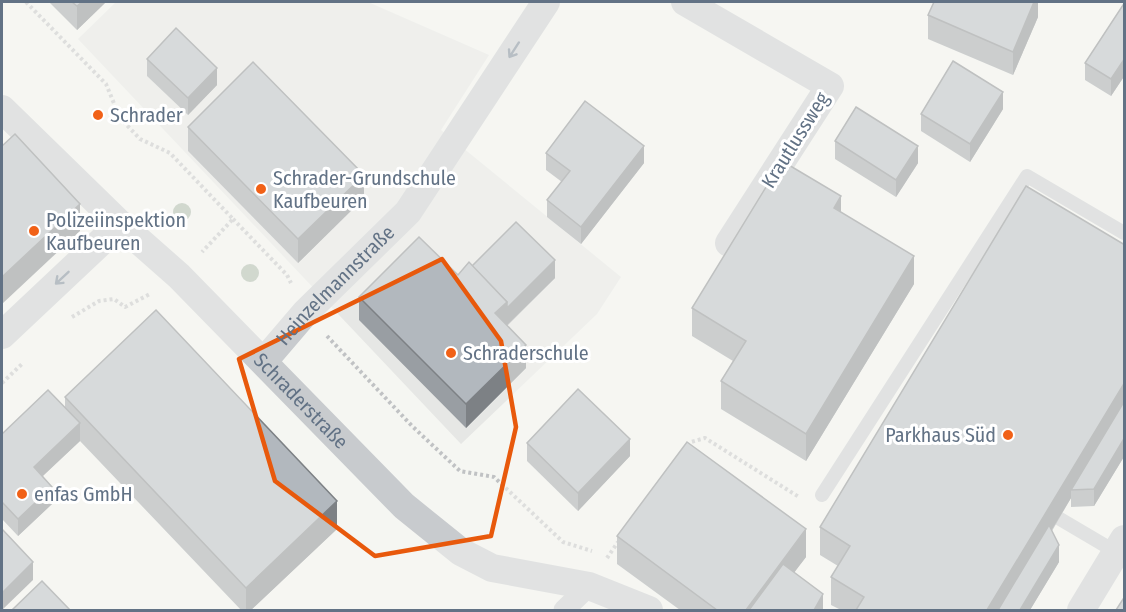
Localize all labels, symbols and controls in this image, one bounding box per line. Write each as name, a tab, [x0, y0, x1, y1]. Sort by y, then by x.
one-way arrow	[508, 42, 520, 58]
street label: Krautlussweg	[756, 87, 834, 192]
place label: Schrader	[110, 103, 183, 127]
marker: Schrader	[91, 108, 105, 122]
place label: Schrader-Grundschule Kaufbeuren	[273, 166, 456, 213]
marker: Schrader-Grundschule Kaufbeuren	[254, 182, 268, 196]
place label: Polizeiinspektion Kaufbeuren	[46, 208, 186, 255]
street label: Heinzelmannstraße	[271, 220, 399, 350]
marker: Polizeiinspektion Kaufbeuren	[27, 224, 41, 238]
one-way arrow	[55, 271, 70, 285]
place label: Schraderschule	[463, 341, 589, 365]
marker: Schraderschule	[444, 346, 458, 360]
street label: Schraderstraße	[249, 348, 353, 454]
place label: Parkhaus Süd	[885, 423, 996, 447]
marker: Parkhaus Süd	[1001, 428, 1015, 442]
place label: enfas GmbH	[34, 482, 133, 506]
marker: enfas GmbH	[15, 487, 29, 501]

